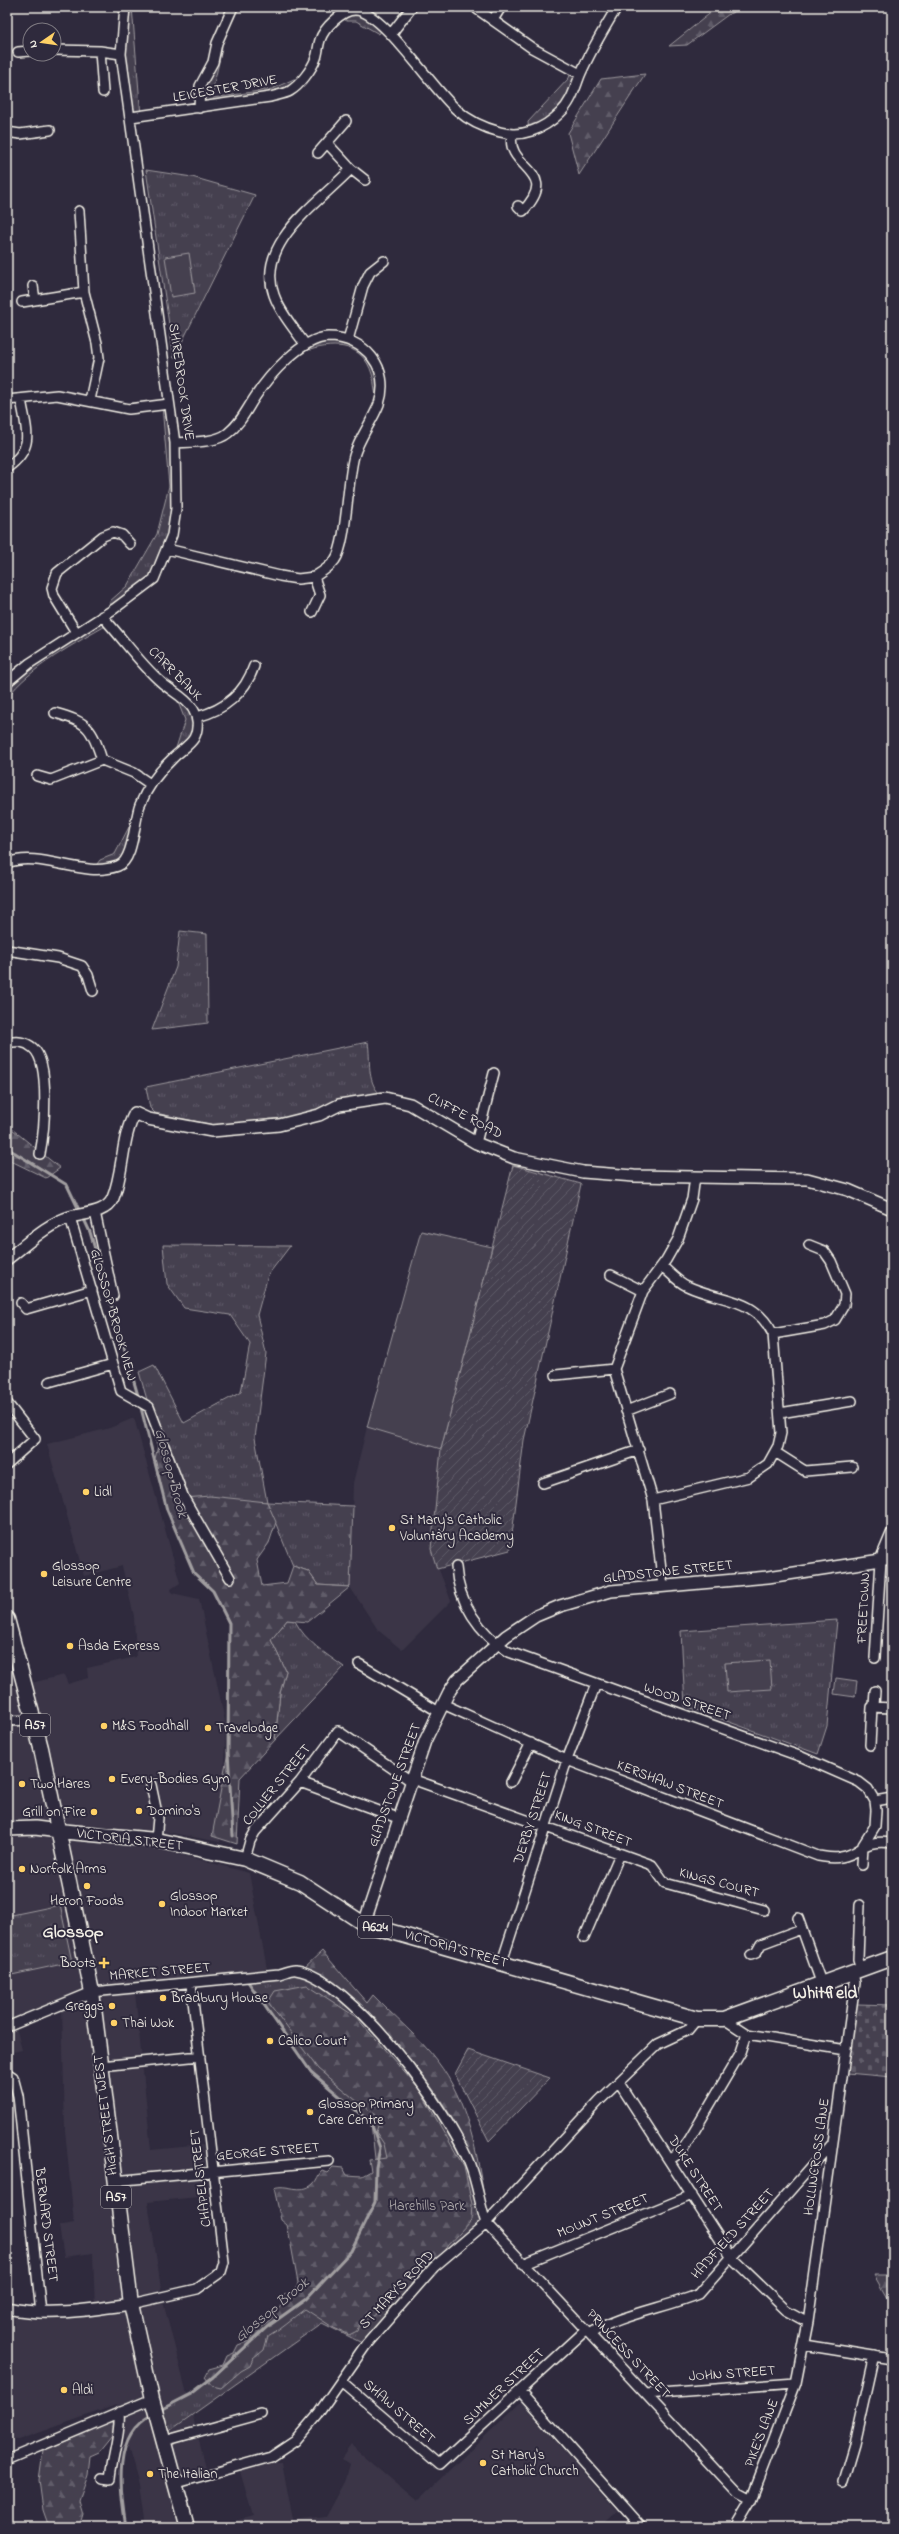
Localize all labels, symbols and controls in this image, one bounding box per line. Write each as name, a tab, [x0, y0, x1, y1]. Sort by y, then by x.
north arrow	[22, 22, 62, 62]
text: N	[25, 39, 42, 49]
street label: LEICESTER DRIVE	[171, 70, 279, 108]
street label: SHIREBROOK DRIVE	[162, 322, 200, 442]
street label: CARR BANK	[143, 642, 207, 706]
street label: CLIFFE ROAD	[424, 1087, 506, 1145]
street label: GLOSSOP BROOK VIEW	[84, 1247, 142, 1384]
water label: Glossop Brook	[149, 1426, 194, 1521]
place label: Lidl	[94, 1482, 112, 1503]
marker: Lidl	[81, 1487, 91, 1497]
place label: St Mary's Catholic Voluntary Academy	[399, 1510, 514, 1548]
marker: St Mary's Catholic Voluntary Academy	[387, 1523, 397, 1533]
street label: GLADSTONE STREET	[602, 1555, 734, 1589]
place label: Glossop Leisure Centre	[52, 1556, 132, 1593]
marker: Glossop Leisure Centre	[39, 1569, 49, 1579]
street label: FREETOWN	[852, 1572, 876, 1645]
place label: Asda Express	[78, 1636, 160, 1657]
marker: Asda Express	[65, 1641, 75, 1651]
street label: WOOD STREET	[641, 1677, 733, 1727]
road number: A57	[20, 1714, 50, 1736]
place label: M&S Foodhall	[112, 1716, 189, 1737]
place label: Travelodge	[216, 1718, 279, 1740]
street label: GLADSTONE STREET	[363, 1720, 427, 1850]
marker: M&S Foodhall	[99, 1721, 109, 1731]
marker: Travelodge	[203, 1723, 213, 1733]
street label: COLLIER STREET	[238, 1740, 316, 1830]
street label: KERSHAW STREET	[614, 1755, 726, 1815]
place label: Every-Bodies Gym	[120, 1769, 230, 1791]
street label: DERBY STREET	[508, 1769, 558, 1868]
place label: Two Hares	[30, 1774, 90, 1795]
marker: Every-Bodies Gym	[107, 1774, 117, 1784]
marker: Two Hares	[17, 1779, 27, 1789]
place label: Domino's	[146, 1801, 201, 1822]
place label: Grill on Fire	[22, 1802, 87, 1823]
street label: KING STREET	[551, 1805, 635, 1853]
marker: Domino's	[134, 1806, 144, 1816]
marker: Grill on Fire	[89, 1807, 99, 1817]
street label: VICTORIA STREET	[75, 1823, 184, 1857]
place label: Norfolk Arms	[30, 1859, 107, 1880]
street label: KINGS COURT	[677, 1862, 761, 1904]
marker: Norfolk Arms	[17, 1864, 27, 1874]
marker: Heron Foods	[82, 1881, 92, 1891]
place label: Glossop Indoor Market	[170, 1886, 248, 1923]
place label: Heron Foods	[50, 1891, 124, 1912]
marker: Glossop Indoor Market	[157, 1899, 167, 1909]
road number: A624	[358, 1916, 392, 1938]
district label: Glossop	[42, 1920, 104, 1946]
street label: VICTORIA STREET	[401, 1924, 510, 1974]
place label: Boots	[59, 1953, 96, 1974]
street label: MARKET STREET	[109, 1957, 211, 1987]
marker: Boots	[99, 1958, 109, 1968]
district label: Whitfield	[793, 1981, 858, 2007]
place label: Bradbury House	[170, 1988, 269, 2010]
marker: Bradbury House	[158, 1993, 168, 2003]
place label: Greggs	[65, 1996, 104, 2018]
marker: Greggs	[107, 2001, 117, 2011]
place label: Thai Wok	[122, 2013, 175, 2034]
marker: Thai Wok	[109, 2018, 119, 2028]
place label: Calico Court	[278, 2031, 347, 2052]
marker: Calico Court	[265, 2036, 275, 2046]
street label: HIGH STREET WEST	[88, 2053, 124, 2177]
place label: Glossop Primary Care Centre	[318, 2094, 414, 2131]
street label: HOLLINCROSS LANE	[798, 2097, 836, 2217]
marker: Glossop Primary Care Centre	[305, 2107, 315, 2117]
street label: CHAPEL STREET	[185, 2128, 217, 2228]
street label: DUKE STREET	[662, 2131, 728, 2216]
street label: GEORGE STREET	[215, 2137, 321, 2167]
street label: BERNARD STREET	[28, 2166, 63, 2283]
street label: HADFIELD STREET	[686, 2184, 780, 2284]
road number: A57	[101, 2186, 131, 2208]
street label: MOUNT STREET	[554, 2188, 652, 2244]
park label: Harehills Park	[389, 2196, 466, 2217]
street label: ST MARY'S ROAD	[355, 2246, 439, 2334]
water label: Glossop Brook	[230, 2271, 315, 2348]
street label: PRINCESS STREET	[581, 2305, 675, 2403]
street label: SUMNER STREET	[458, 2343, 550, 2431]
street label: JOHN STREET	[688, 2360, 776, 2388]
street label: SHAW STREET	[358, 2375, 440, 2449]
place label: Aldi	[72, 2380, 93, 2401]
marker: Aldi	[59, 2385, 69, 2395]
street label: PIKE'S LANE	[739, 2396, 785, 2470]
place label: St Mary's Catholic Church	[491, 2445, 579, 2482]
marker: St Mary's Catholic Church	[478, 2458, 488, 2468]
place label: The Italian	[158, 2464, 217, 2485]
marker: The Italian	[145, 2469, 155, 2479]

